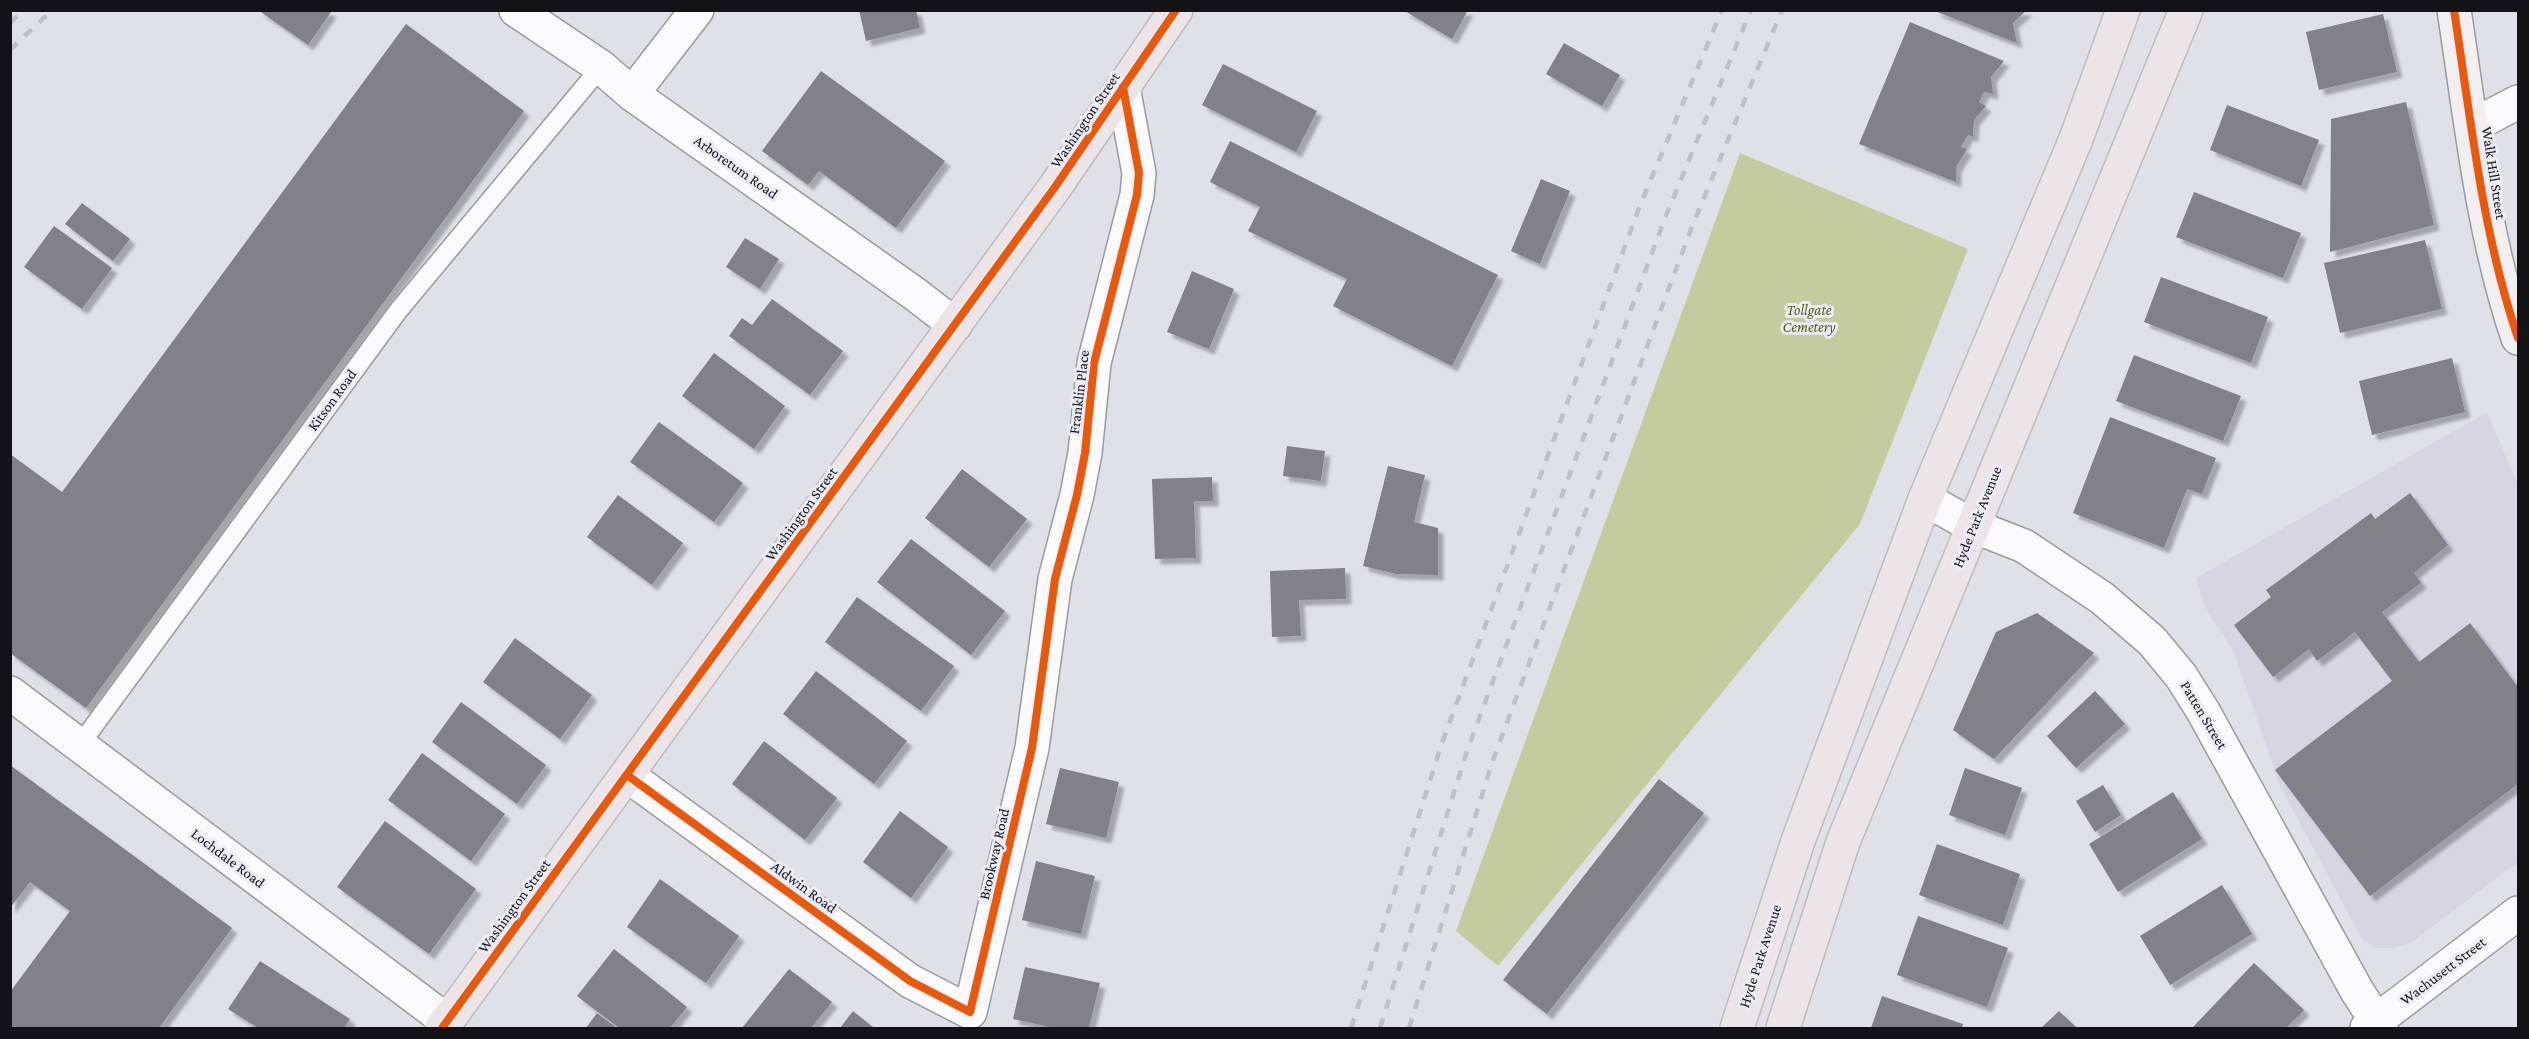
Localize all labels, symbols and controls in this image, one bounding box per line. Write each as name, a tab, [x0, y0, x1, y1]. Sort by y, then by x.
street label: Washington Street	[1047, 68, 1124, 171]
street label: Walk Hill Street	[2479, 126, 2509, 221]
street label: Arboretum Road	[691, 132, 781, 202]
park label: Tollgate Cemetery	[1782, 302, 1836, 336]
street label: Franklin Place	[1066, 349, 1092, 435]
street label: Kitson Road	[304, 366, 360, 434]
street label: Washington Street	[762, 463, 842, 564]
street label: Hyde Park Avenue	[1949, 464, 2006, 570]
street label: Patten Street	[2177, 678, 2231, 753]
street label: Brookway Road	[976, 807, 1013, 901]
street label: Lochdale Road	[188, 825, 268, 891]
street label: Washington Street	[475, 855, 555, 956]
street label: Aldwin Road	[768, 858, 840, 916]
street label: Hyde Park Avenue	[1736, 902, 1785, 1010]
street label: Wachusett Street	[2397, 933, 2490, 1008]

